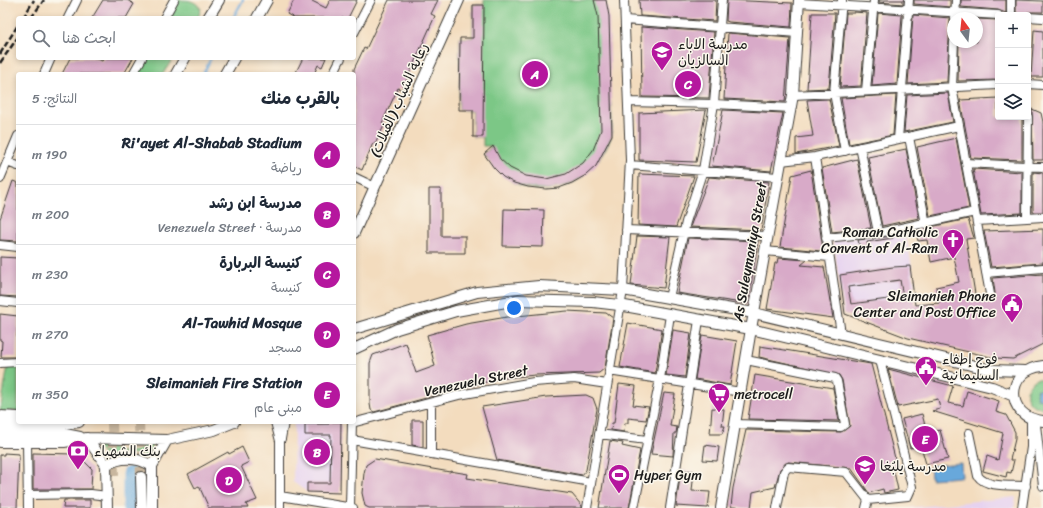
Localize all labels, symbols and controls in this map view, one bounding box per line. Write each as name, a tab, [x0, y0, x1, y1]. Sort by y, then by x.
north arrow	[947, 12, 983, 48]
map controls	[995, 12, 1031, 120]
button: +	[995, 12, 1031, 48]
search box	[16, 16, 356, 60]
text: ابحث هنا	[62, 25, 116, 51]
icon: search	[30, 27, 52, 49]
place label: مدرسة الاباء السالزيان	[678, 32, 748, 73]
street label: رعاية الشباب (الفيلات)	[363, 39, 435, 161]
school or university icon: مدرسة الاباء السالزيان	[649, 39, 675, 72]
button: −	[995, 48, 1031, 84]
pin: A	[522, 59, 548, 89]
pin: C	[675, 69, 701, 99]
text: بالقرب منك	[261, 83, 340, 113]
button: layers	[995, 84, 1031, 120]
text: النتائج: 5	[32, 87, 77, 110]
text: Ri'ayet Al-Shabab Stadium	[122, 130, 302, 156]
text: 190 m	[32, 143, 67, 166]
text: A	[323, 143, 331, 166]
text: رياضة	[271, 156, 302, 179]
street label: As Suleymaniya Street	[725, 179, 775, 325]
text: مدرسة ابن رشد	[209, 190, 302, 216]
text: 200 m	[32, 203, 69, 226]
text: B	[323, 203, 331, 226]
text: مدرسة · Venezuela Street	[158, 216, 302, 239]
place label: Roman Catholic Convent of Al-Ram	[821, 220, 938, 261]
church icon: Roman Catholic Convent of Al-Ram	[940, 227, 966, 260]
text: كنيسة البربارة	[219, 250, 302, 276]
text: 230 m	[32, 263, 68, 286]
text: C	[323, 263, 331, 286]
text: كنيسة	[271, 276, 302, 299]
place label: Sleimanieh Phone Center and Post Office	[854, 284, 996, 325]
public building icon: Sleimanieh Phone Center and Post Office	[999, 291, 1025, 324]
your location	[504, 298, 524, 318]
text: Al-Tawhid Mosque	[183, 310, 302, 336]
text: 270 m	[32, 323, 69, 346]
text: D	[323, 323, 331, 346]
text: مسجد	[269, 336, 302, 359]
place label: فوج إطفاء السليمانية	[942, 347, 999, 388]
public building icon: فوج إطفاء السليمانية	[913, 354, 939, 387]
street label: Venezuela Street	[422, 358, 531, 404]
text: Sleimanieh Fire Station	[146, 370, 302, 396]
supermarket icon: metrocell	[706, 381, 732, 414]
place label: metrocell	[734, 382, 794, 407]
text: 350 m	[32, 383, 69, 406]
text: E	[323, 383, 331, 406]
text: مبنى عام	[254, 396, 302, 419]
pin: E	[912, 424, 938, 454]
pin: B	[304, 437, 330, 467]
bank icon: بنك الشهباء	[65, 438, 91, 471]
place label: بنك الشهباء	[94, 439, 161, 464]
school or university icon: مدرسة يلبُغا	[852, 453, 878, 486]
place label: مدرسة يلبُغا	[880, 454, 947, 479]
sports icon: Hyper Gym	[606, 462, 632, 495]
place label: Hyper Gym	[634, 463, 702, 488]
pin: D	[216, 465, 242, 495]

